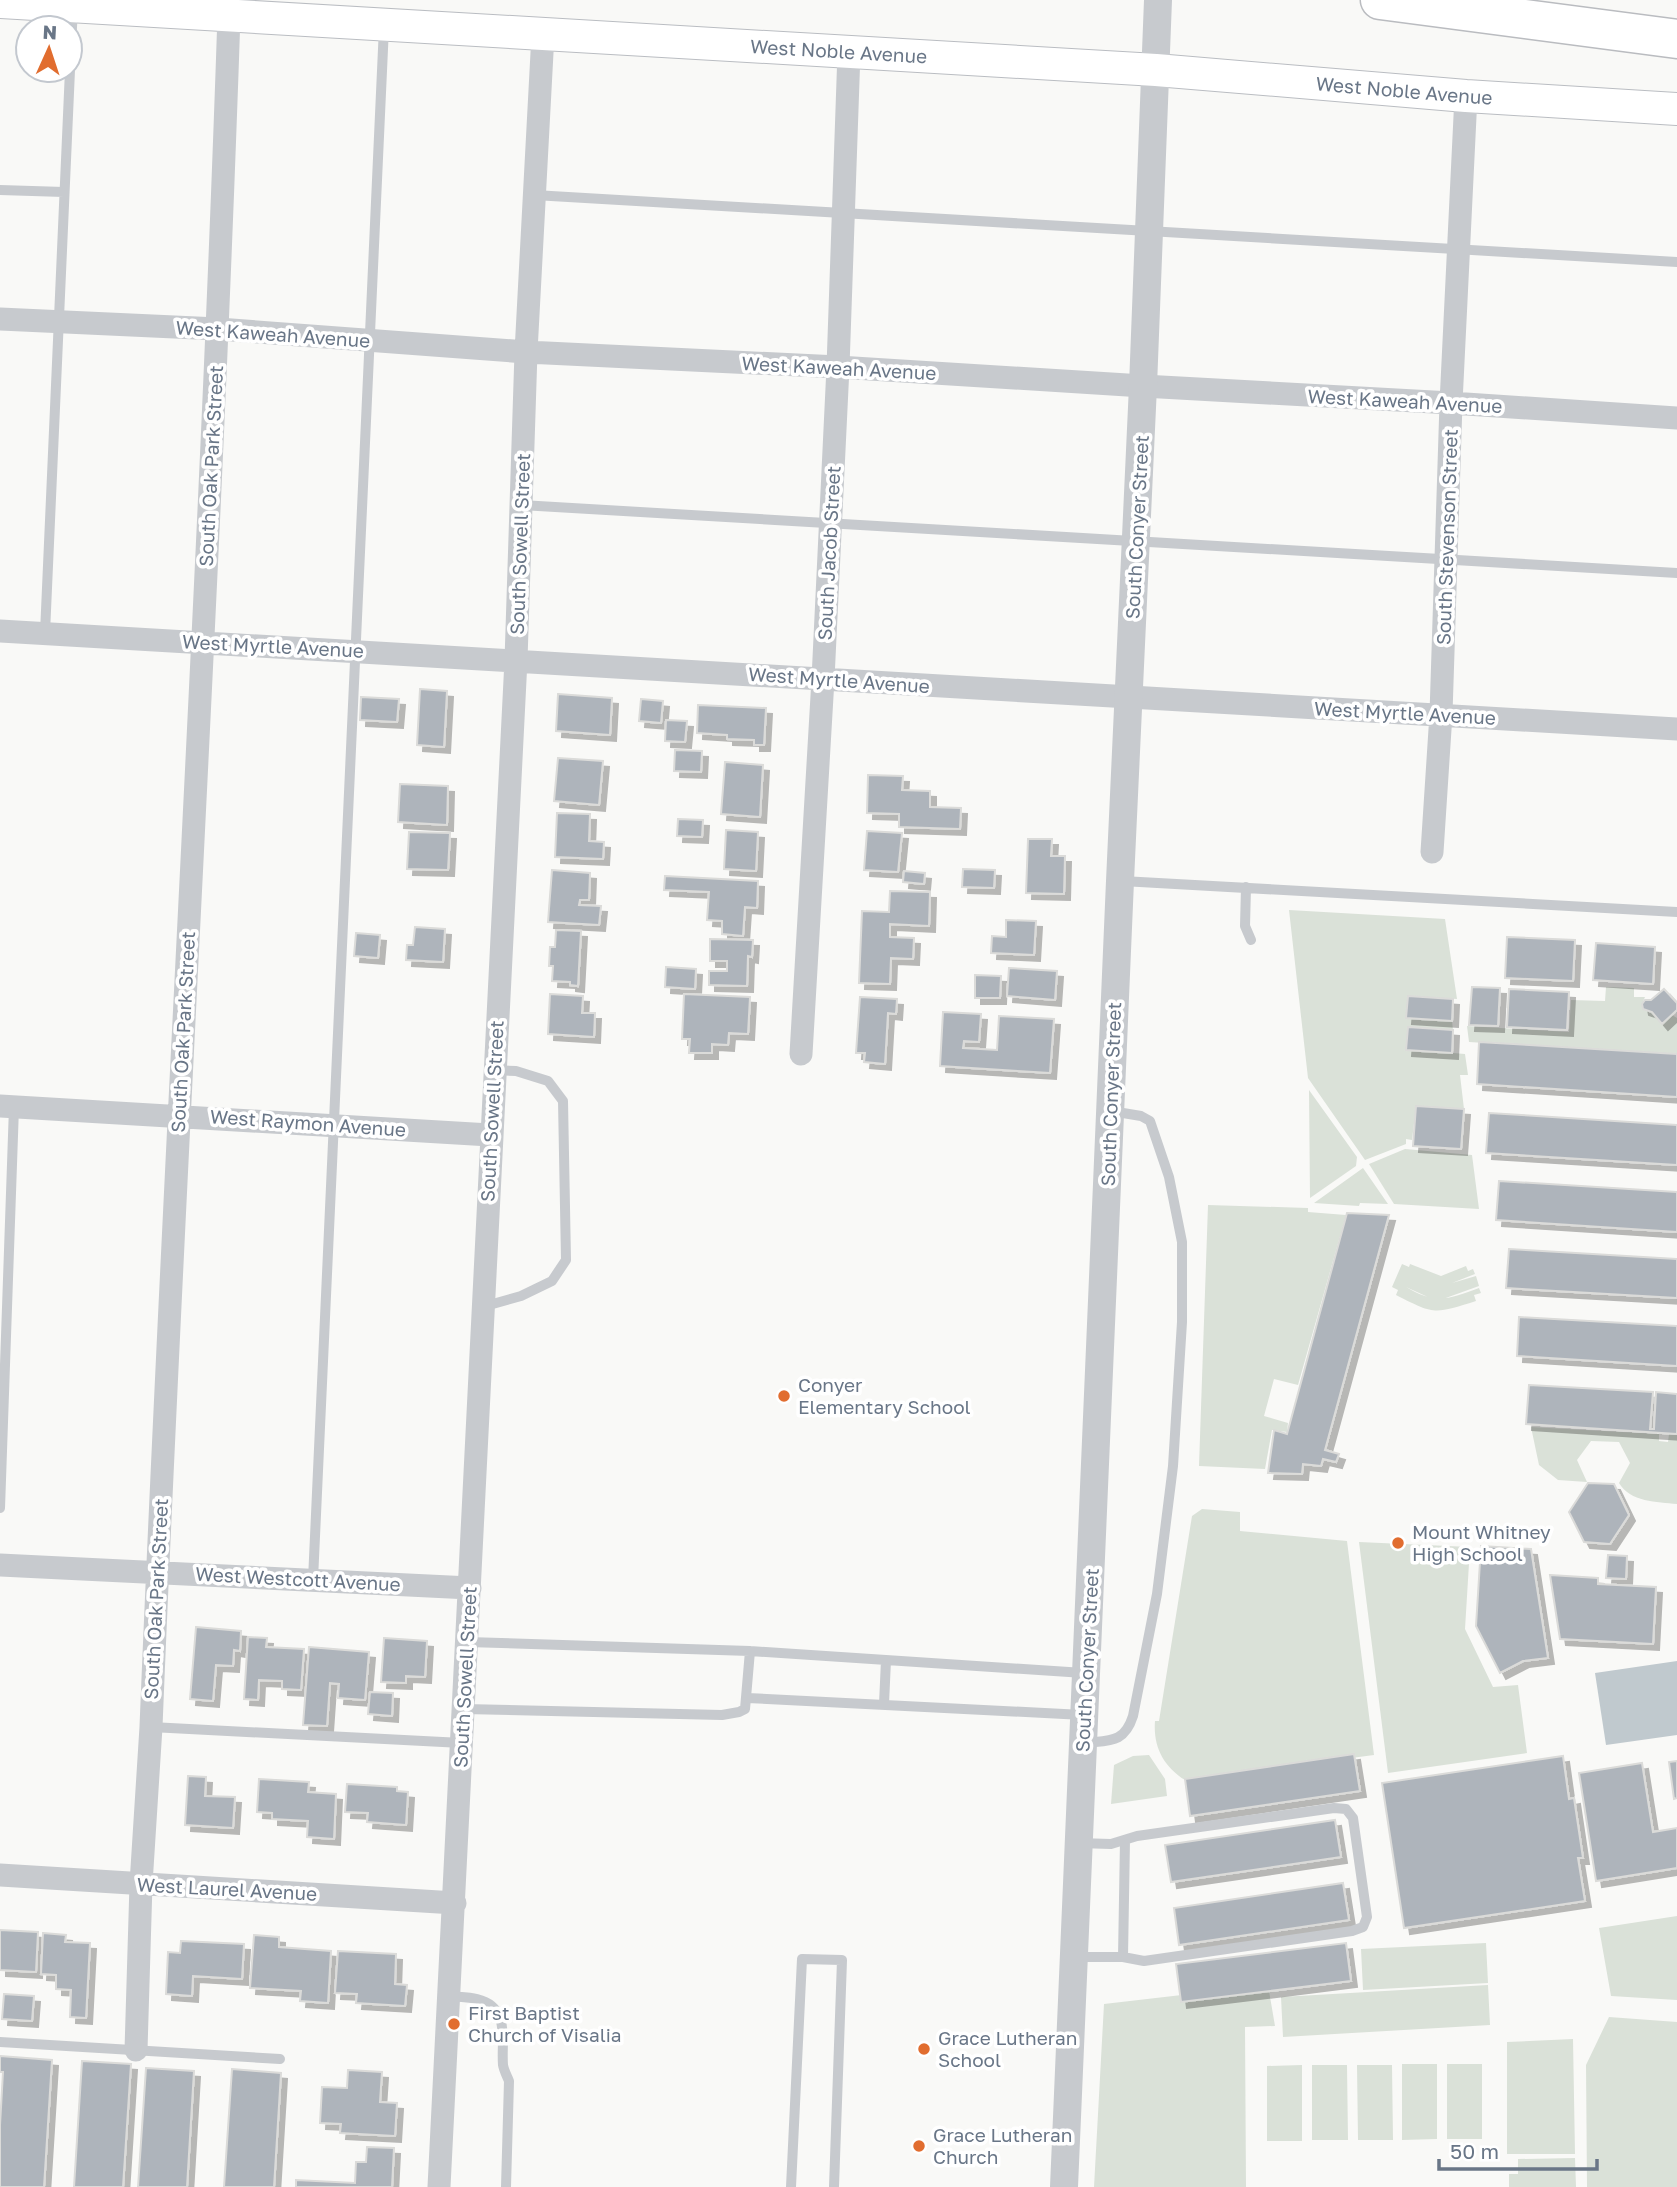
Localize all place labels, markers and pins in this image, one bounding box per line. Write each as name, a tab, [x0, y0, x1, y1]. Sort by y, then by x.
place label: Conyer Elementary School	[798, 1373, 971, 1418]
marker: Conyer Elementary School	[776, 1388, 792, 1404]
place label: Mount Whitney High School	[1412, 1520, 1551, 1565]
marker: Mount Whitney High School	[1390, 1535, 1406, 1551]
place label: First Baptist Church of Visalia	[468, 2001, 622, 2046]
marker: First Baptist Church of Visalia	[446, 2016, 462, 2032]
place label: Grace Lutheran School	[938, 2026, 1077, 2071]
marker: Grace Lutheran School	[916, 2041, 932, 2057]
place label: Grace Lutheran Church	[933, 2123, 1072, 2168]
marker: Grace Lutheran Church	[911, 2138, 927, 2154]

